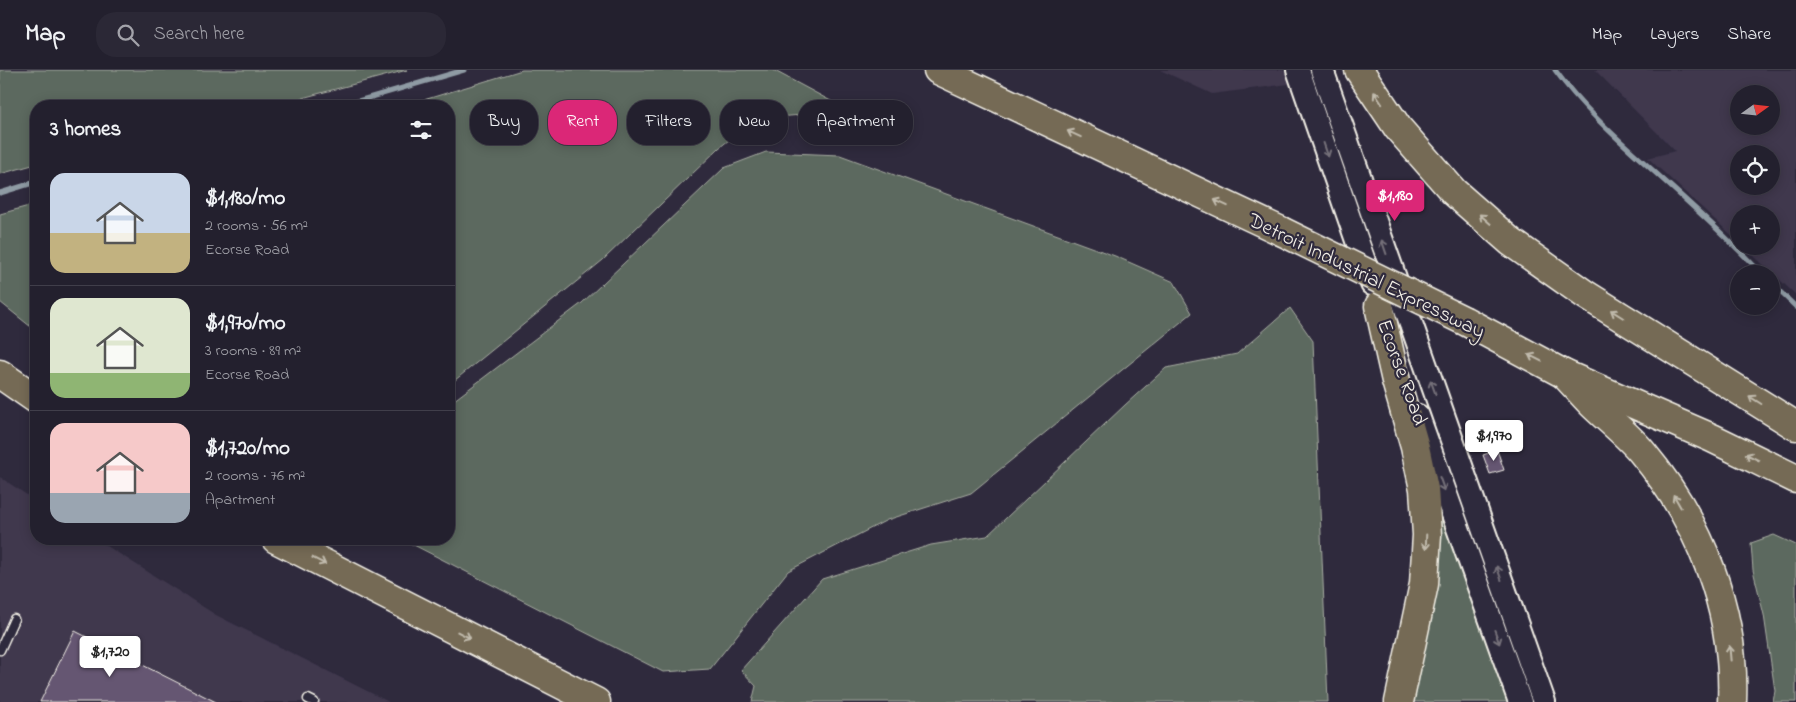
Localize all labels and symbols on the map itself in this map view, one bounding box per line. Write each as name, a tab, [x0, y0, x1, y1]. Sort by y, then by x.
north arrow	[1730, 85, 1780, 135]
one-way arrow	[1373, 92, 1383, 106]
one-way arrow	[1067, 128, 1082, 138]
one-way arrow	[1322, 141, 1331, 157]
pin: $1,180	[1354, 180, 1436, 222]
one-way arrow	[1214, 197, 1229, 207]
street label: Detroit Industrial Expressway	[1241, 206, 1490, 349]
one-way arrow	[1479, 214, 1492, 225]
one-way arrow	[1378, 239, 1388, 255]
one-way arrow	[1610, 309, 1624, 319]
street label: Ecorse Road	[1368, 316, 1434, 430]
one-way arrow	[1527, 353, 1542, 363]
one-way arrow	[1428, 380, 1437, 395]
one-way arrow	[1748, 395, 1762, 405]
pin: $1,970	[1453, 420, 1535, 462]
one-way arrow	[1745, 452, 1760, 462]
one-way arrow	[1438, 475, 1448, 491]
one-way arrow	[1672, 495, 1682, 509]
one-way arrow	[1421, 533, 1431, 549]
one-way arrow	[311, 557, 326, 566]
one-way arrow	[1494, 566, 1503, 582]
one-way arrow	[1493, 629, 1502, 644]
one-way arrow	[456, 630, 471, 640]
pin: $1,720	[69, 636, 151, 678]
one-way arrow	[1725, 646, 1734, 662]

